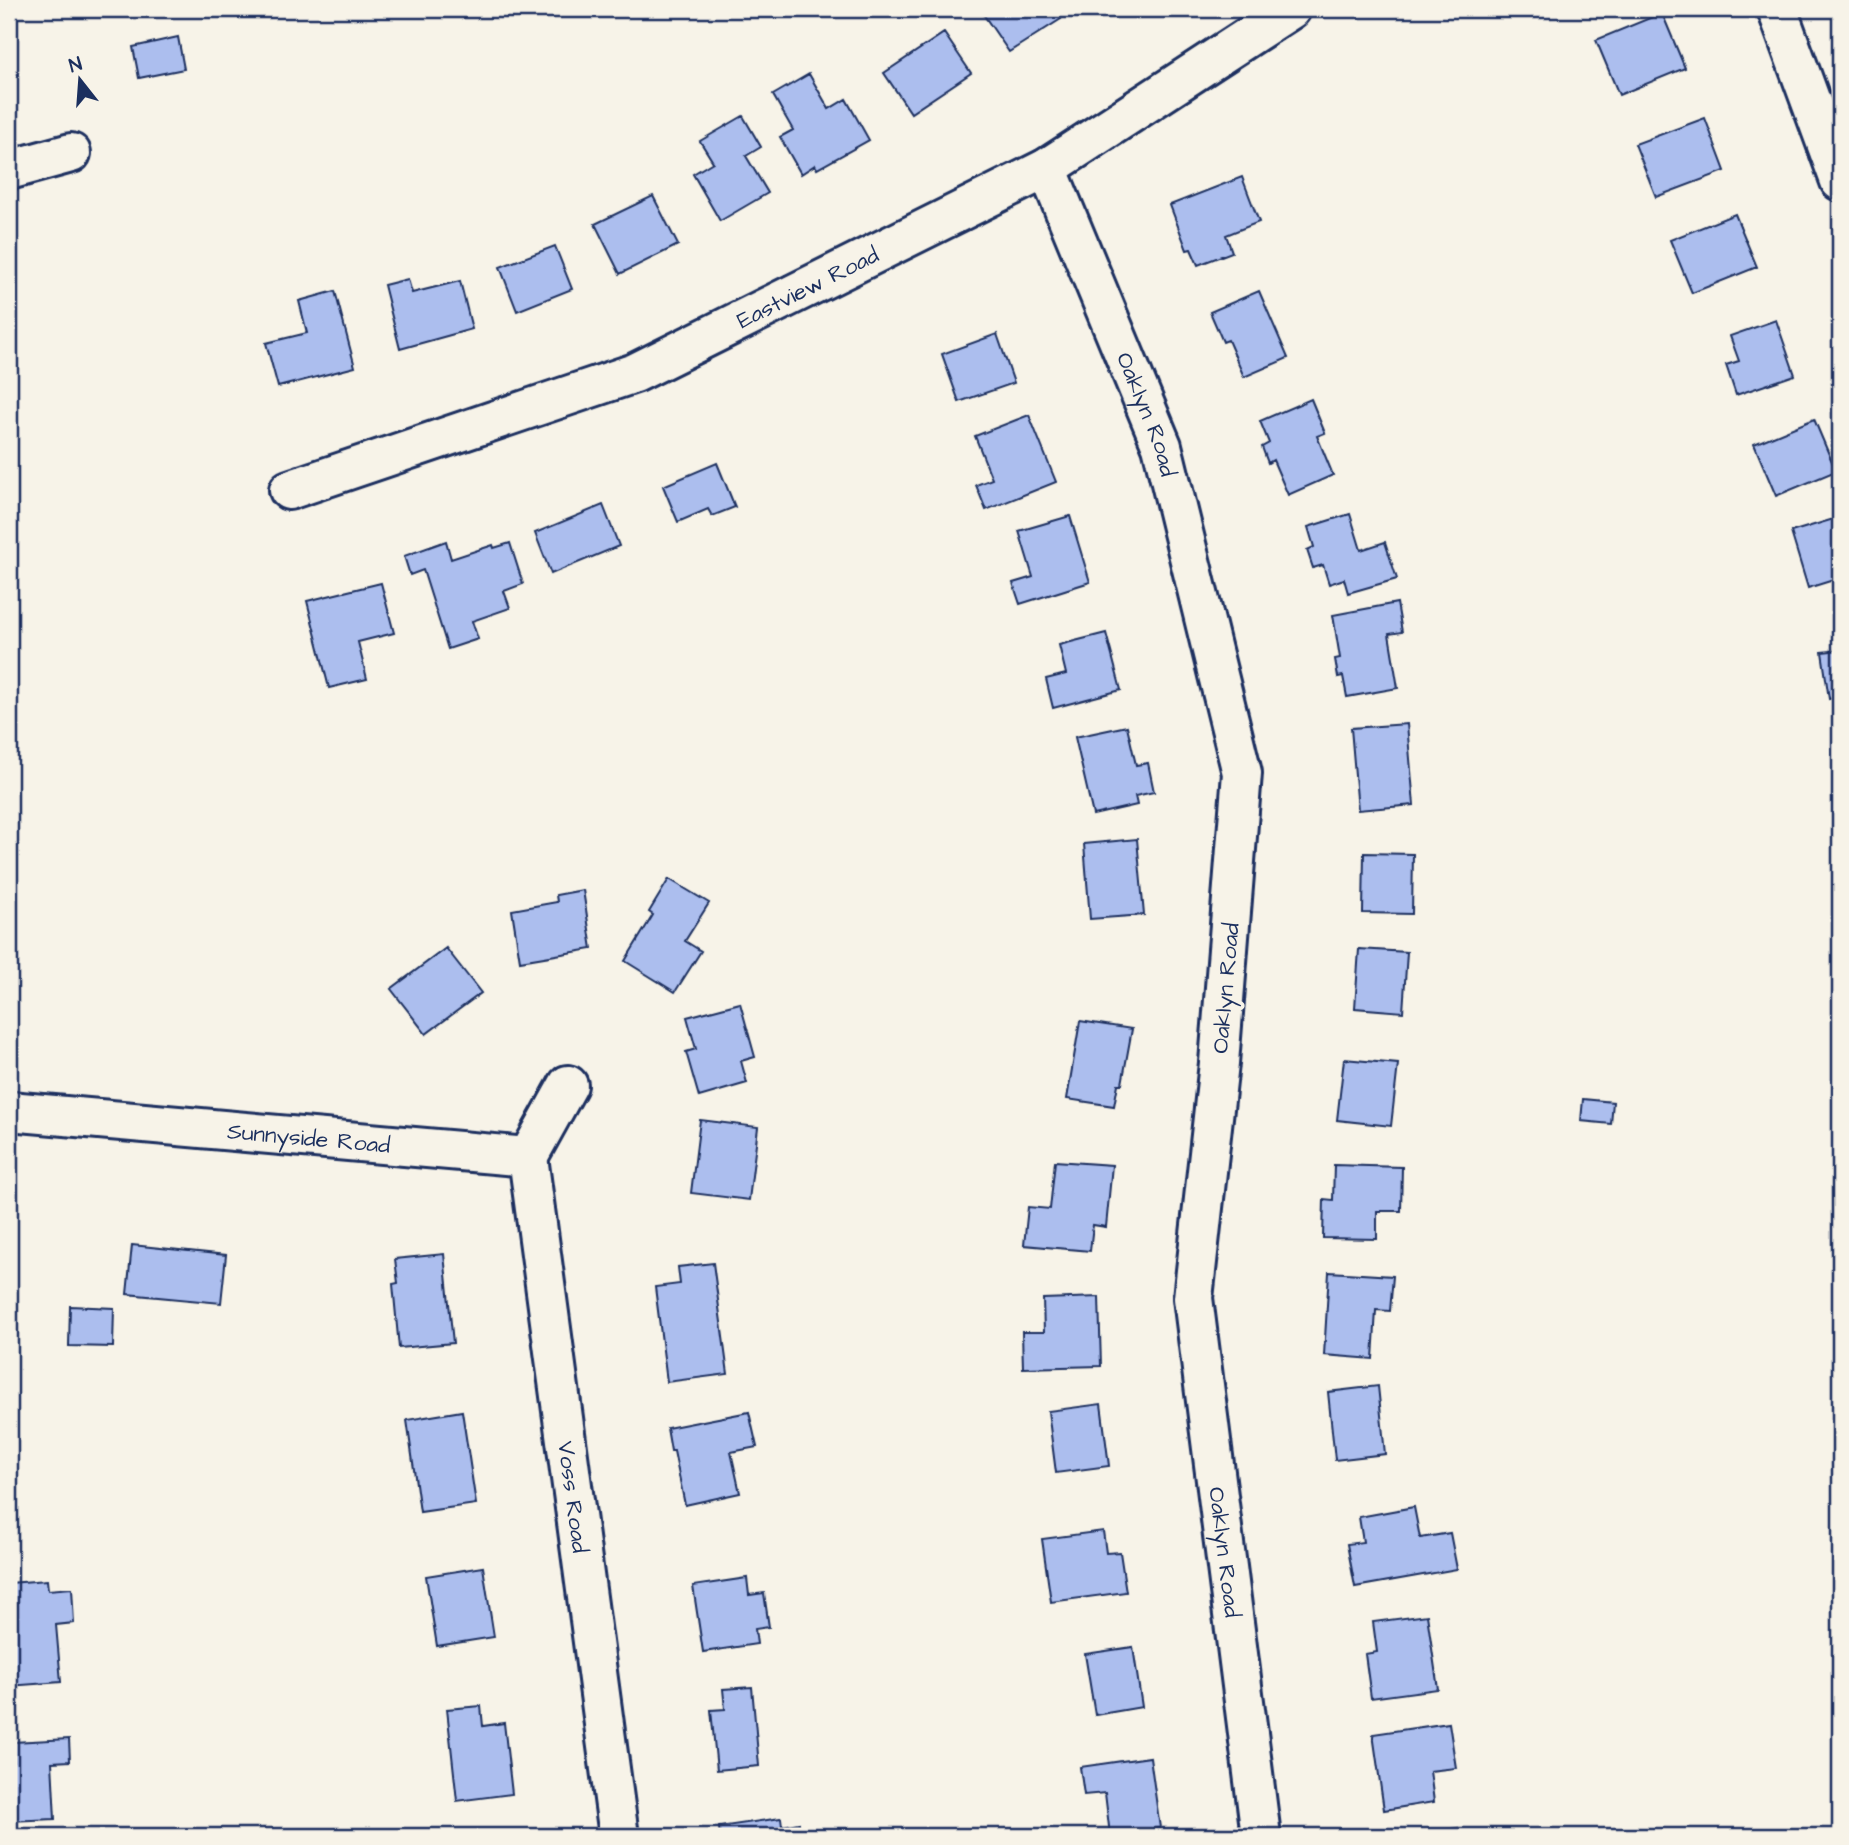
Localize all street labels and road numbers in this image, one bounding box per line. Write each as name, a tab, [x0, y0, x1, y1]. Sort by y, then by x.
street label: Eastview Road	[732, 239, 885, 337]
street label: Oaklyn Road	[1108, 348, 1184, 480]
street label: Oaklyn Road	[1204, 921, 1249, 1055]
street label: Sunnyside Road	[226, 1115, 392, 1162]
street label: Voss Road	[549, 1439, 596, 1555]
street label: Oaklyn Road	[1200, 1485, 1248, 1619]

